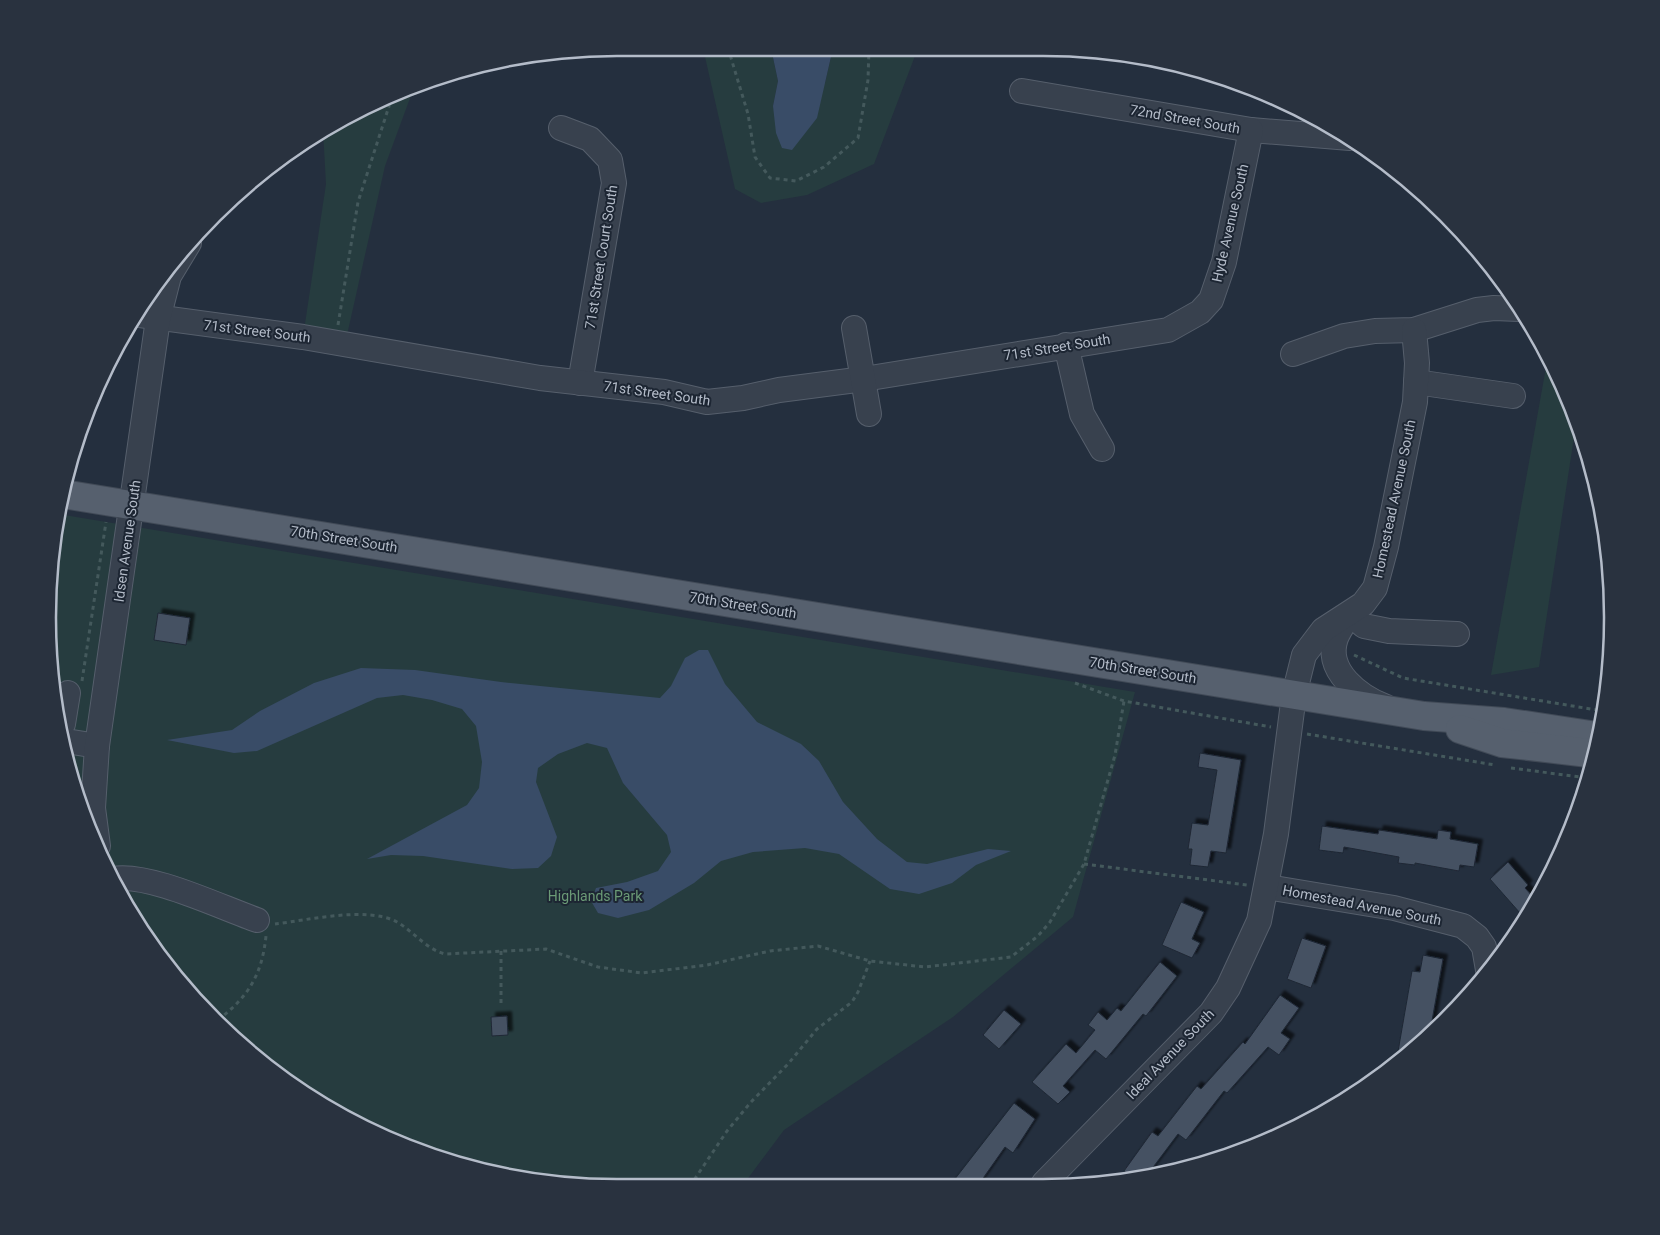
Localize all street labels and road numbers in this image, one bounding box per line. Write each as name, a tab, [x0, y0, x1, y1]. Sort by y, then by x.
street label: 72nd Street South	[1129, 101, 1241, 137]
street label: Hyde Avenue South	[1209, 162, 1251, 284]
street label: 71st Street Court South	[582, 184, 620, 330]
street label: 71st Street South	[203, 316, 311, 346]
street label: 71st Street South	[1003, 331, 1111, 363]
street label: 71st Street South	[603, 378, 711, 408]
street label: Homestead Avenue South	[1369, 418, 1419, 580]
street label: Idsen Avenue South	[111, 479, 143, 603]
street label: 70th Street South	[289, 523, 399, 555]
street label: 70th Street South	[688, 589, 798, 621]
street label: 70th Street South	[1088, 654, 1198, 686]
street label: Homestead Avenue South	[1281, 882, 1443, 928]
street label: Ideal Avenue South	[1123, 1006, 1217, 1102]

